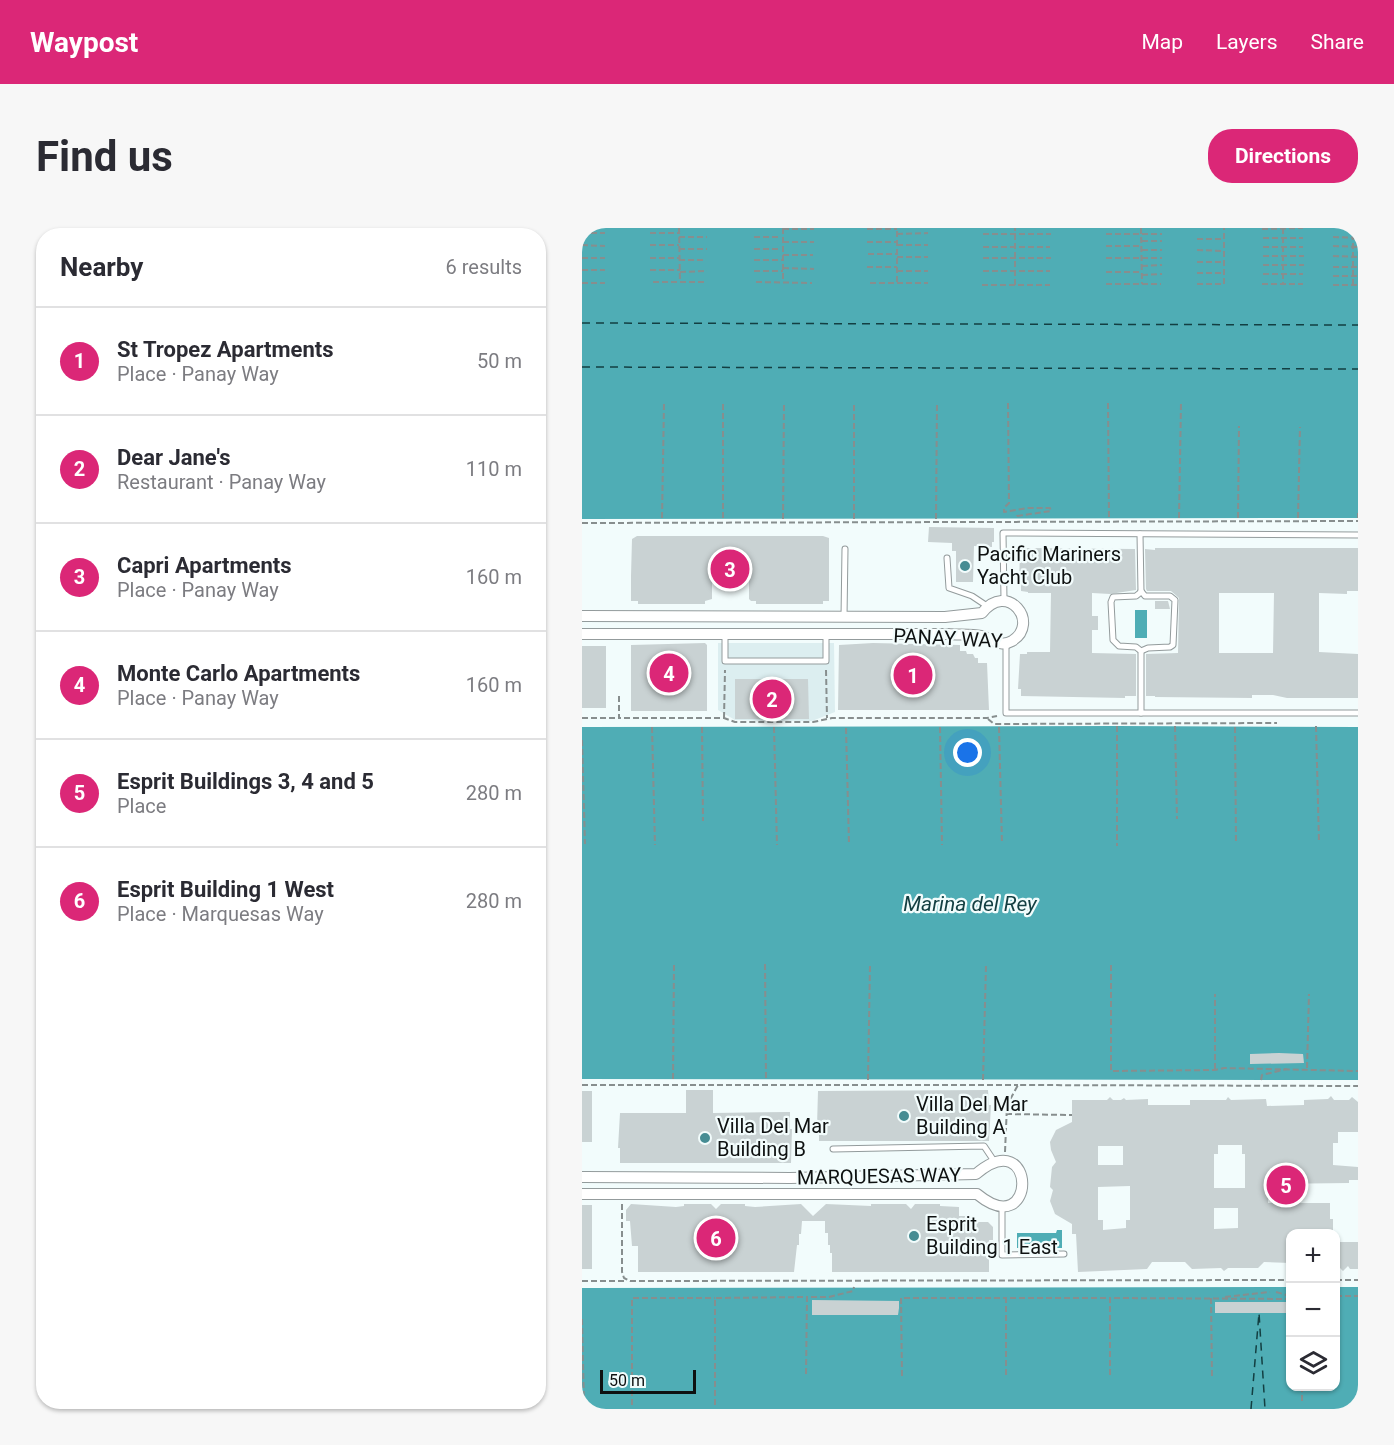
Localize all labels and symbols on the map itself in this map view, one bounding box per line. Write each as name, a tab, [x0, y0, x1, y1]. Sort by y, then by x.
place label: Pacific Mariners Yacht Club	[977, 542, 1121, 589]
pin: 3	[710, 546, 750, 592]
marker: Pacific Mariners Yacht Club	[958, 559, 972, 573]
street label: PANAY WAY	[893, 623, 1003, 653]
pin: 4	[650, 650, 688, 696]
pin: 1	[894, 652, 932, 698]
pin: 2	[752, 676, 792, 722]
your location	[953, 738, 982, 767]
water label: Marina del Rey	[903, 892, 1038, 916]
place label: Villa Del Mar Building A	[916, 1092, 1028, 1139]
marker: Villa Del Mar Building A	[897, 1109, 911, 1123]
place label: Villa Del Mar Building B	[717, 1114, 829, 1161]
marker: Villa Del Mar Building B	[698, 1131, 712, 1145]
pin: 5	[1266, 1162, 1306, 1208]
street label: MARQUESAS WAY	[797, 1163, 961, 1189]
place label: Esprit Building 1 East	[926, 1212, 1058, 1259]
pin: 6	[696, 1216, 736, 1260]
marker: Esprit Building 1 East	[907, 1229, 921, 1243]
scale bar	[600, 1367, 696, 1394]

